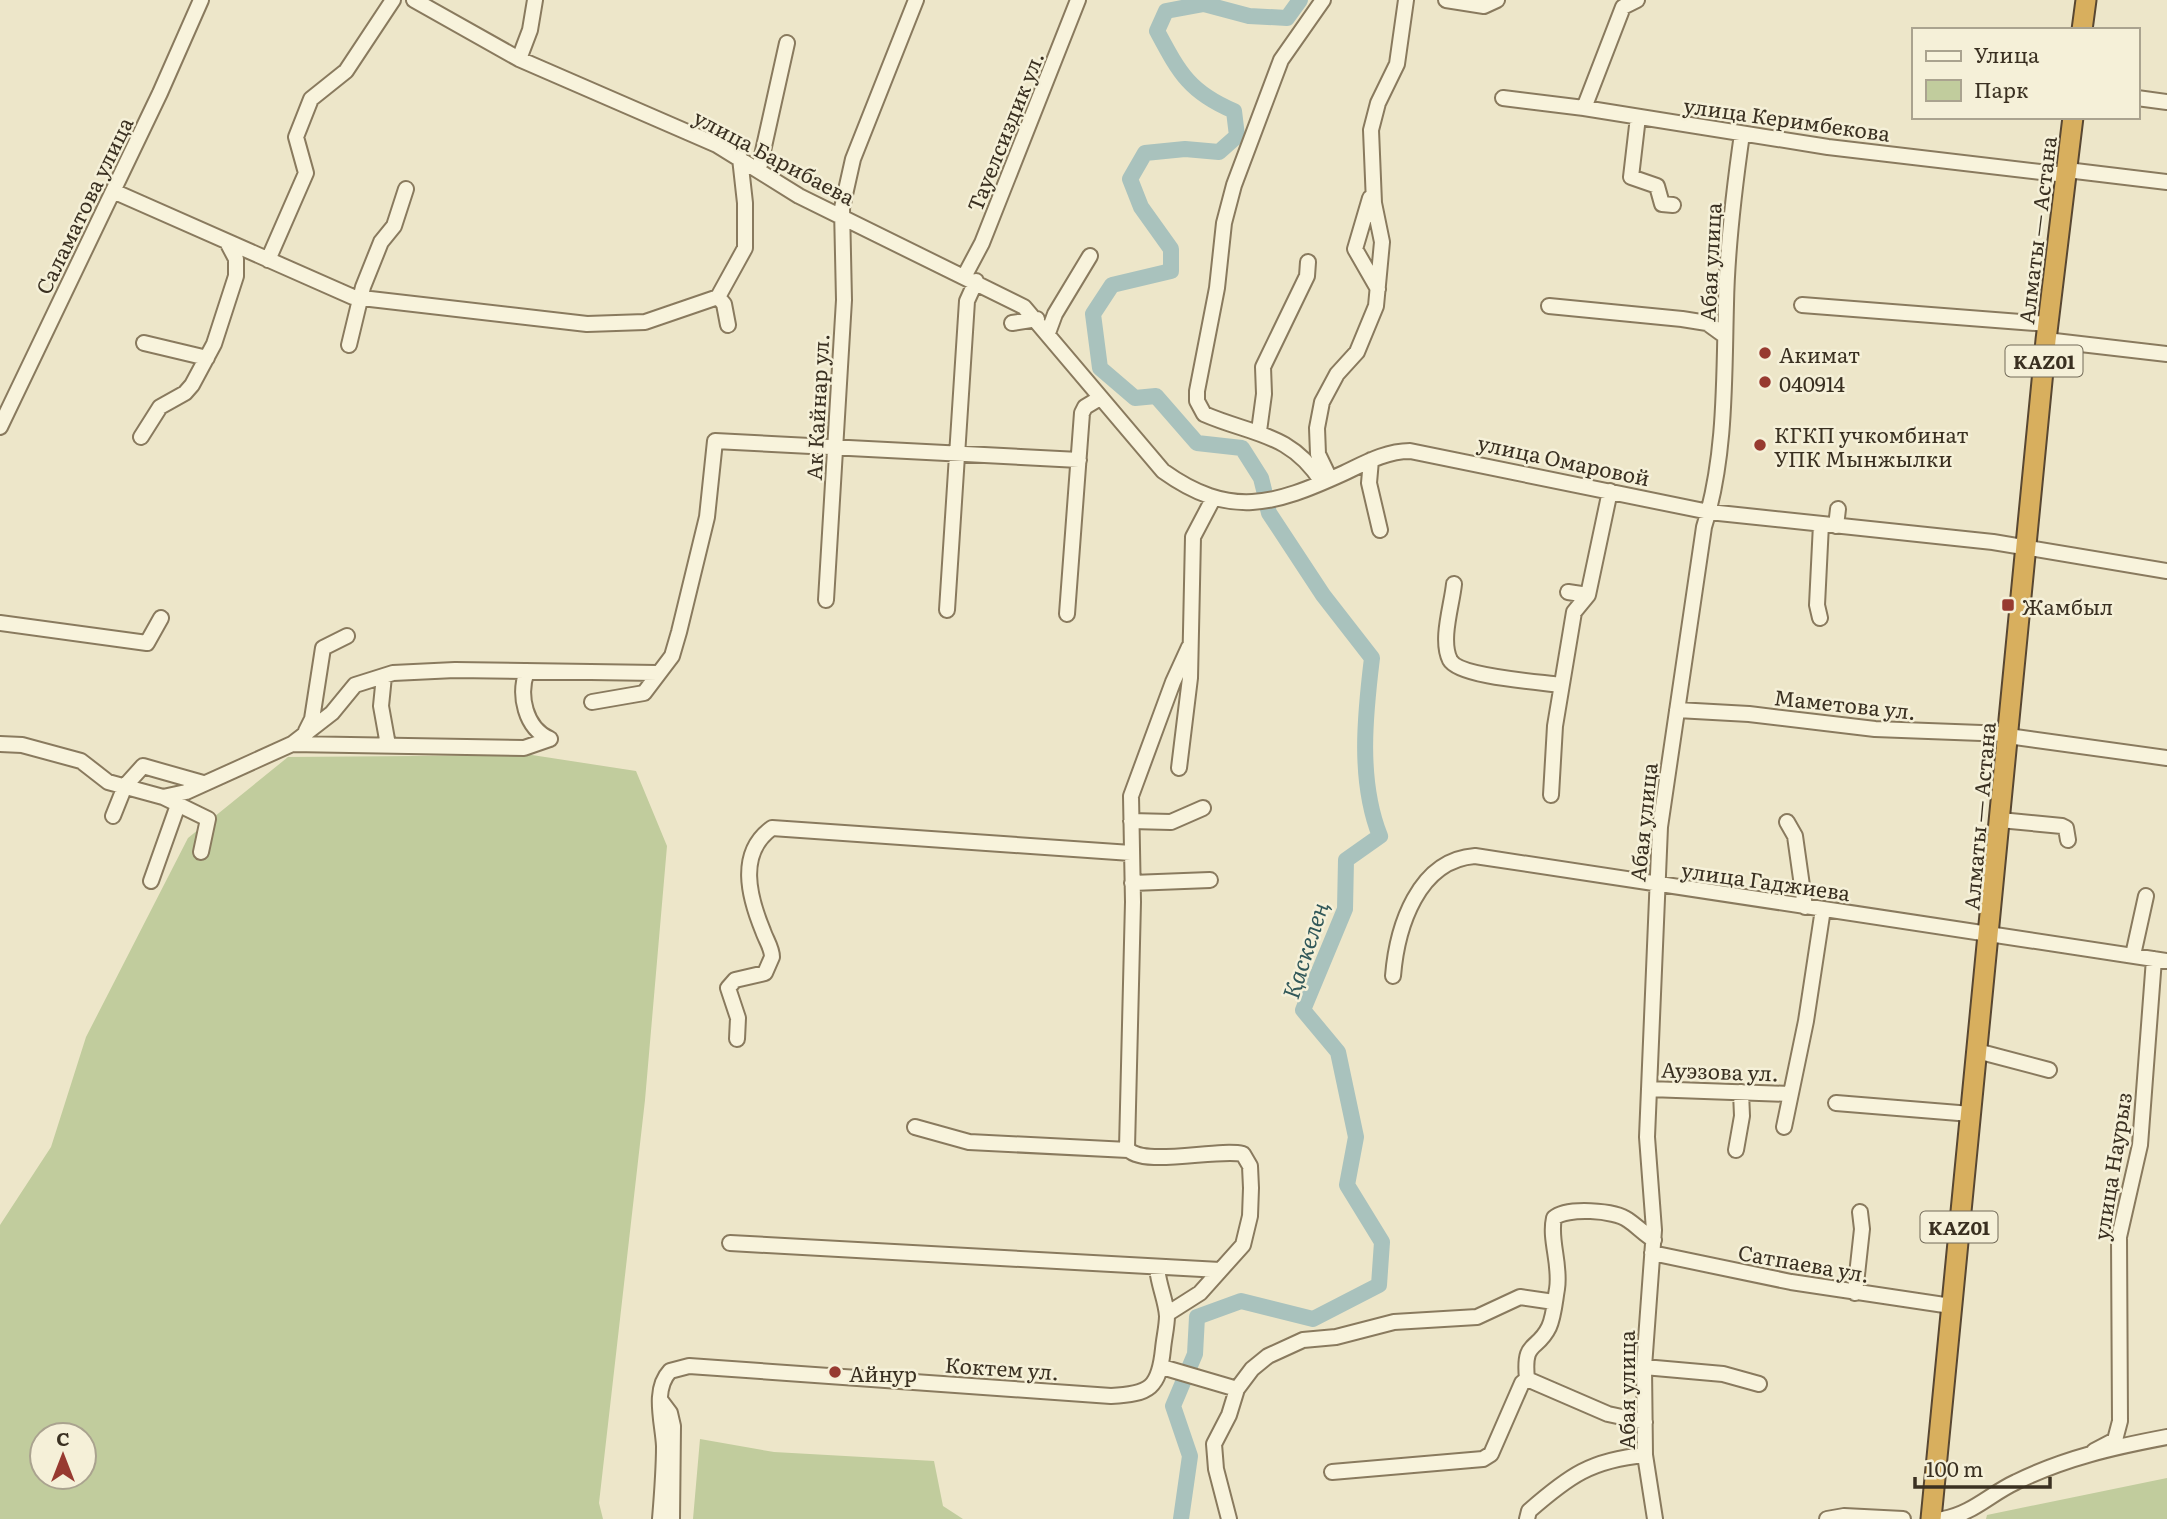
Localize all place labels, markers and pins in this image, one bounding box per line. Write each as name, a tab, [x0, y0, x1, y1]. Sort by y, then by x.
place label: Акимат	[1779, 338, 1860, 369]
marker: Акимат	[1757, 345, 1773, 361]
place label: 040914	[1779, 367, 1846, 398]
marker: 040914	[1757, 374, 1773, 390]
place label: КГКП учкомбинат УПК Мынжылки	[1774, 418, 1969, 473]
marker: КГКП учкомбинат УПК Мынжылки	[1752, 437, 1768, 453]
place label: Жамбыл	[2022, 590, 2113, 621]
marker: Жамбыл	[2000, 597, 2016, 613]
place label: Айнур	[849, 1357, 917, 1388]
marker: Айнур	[827, 1364, 843, 1380]

